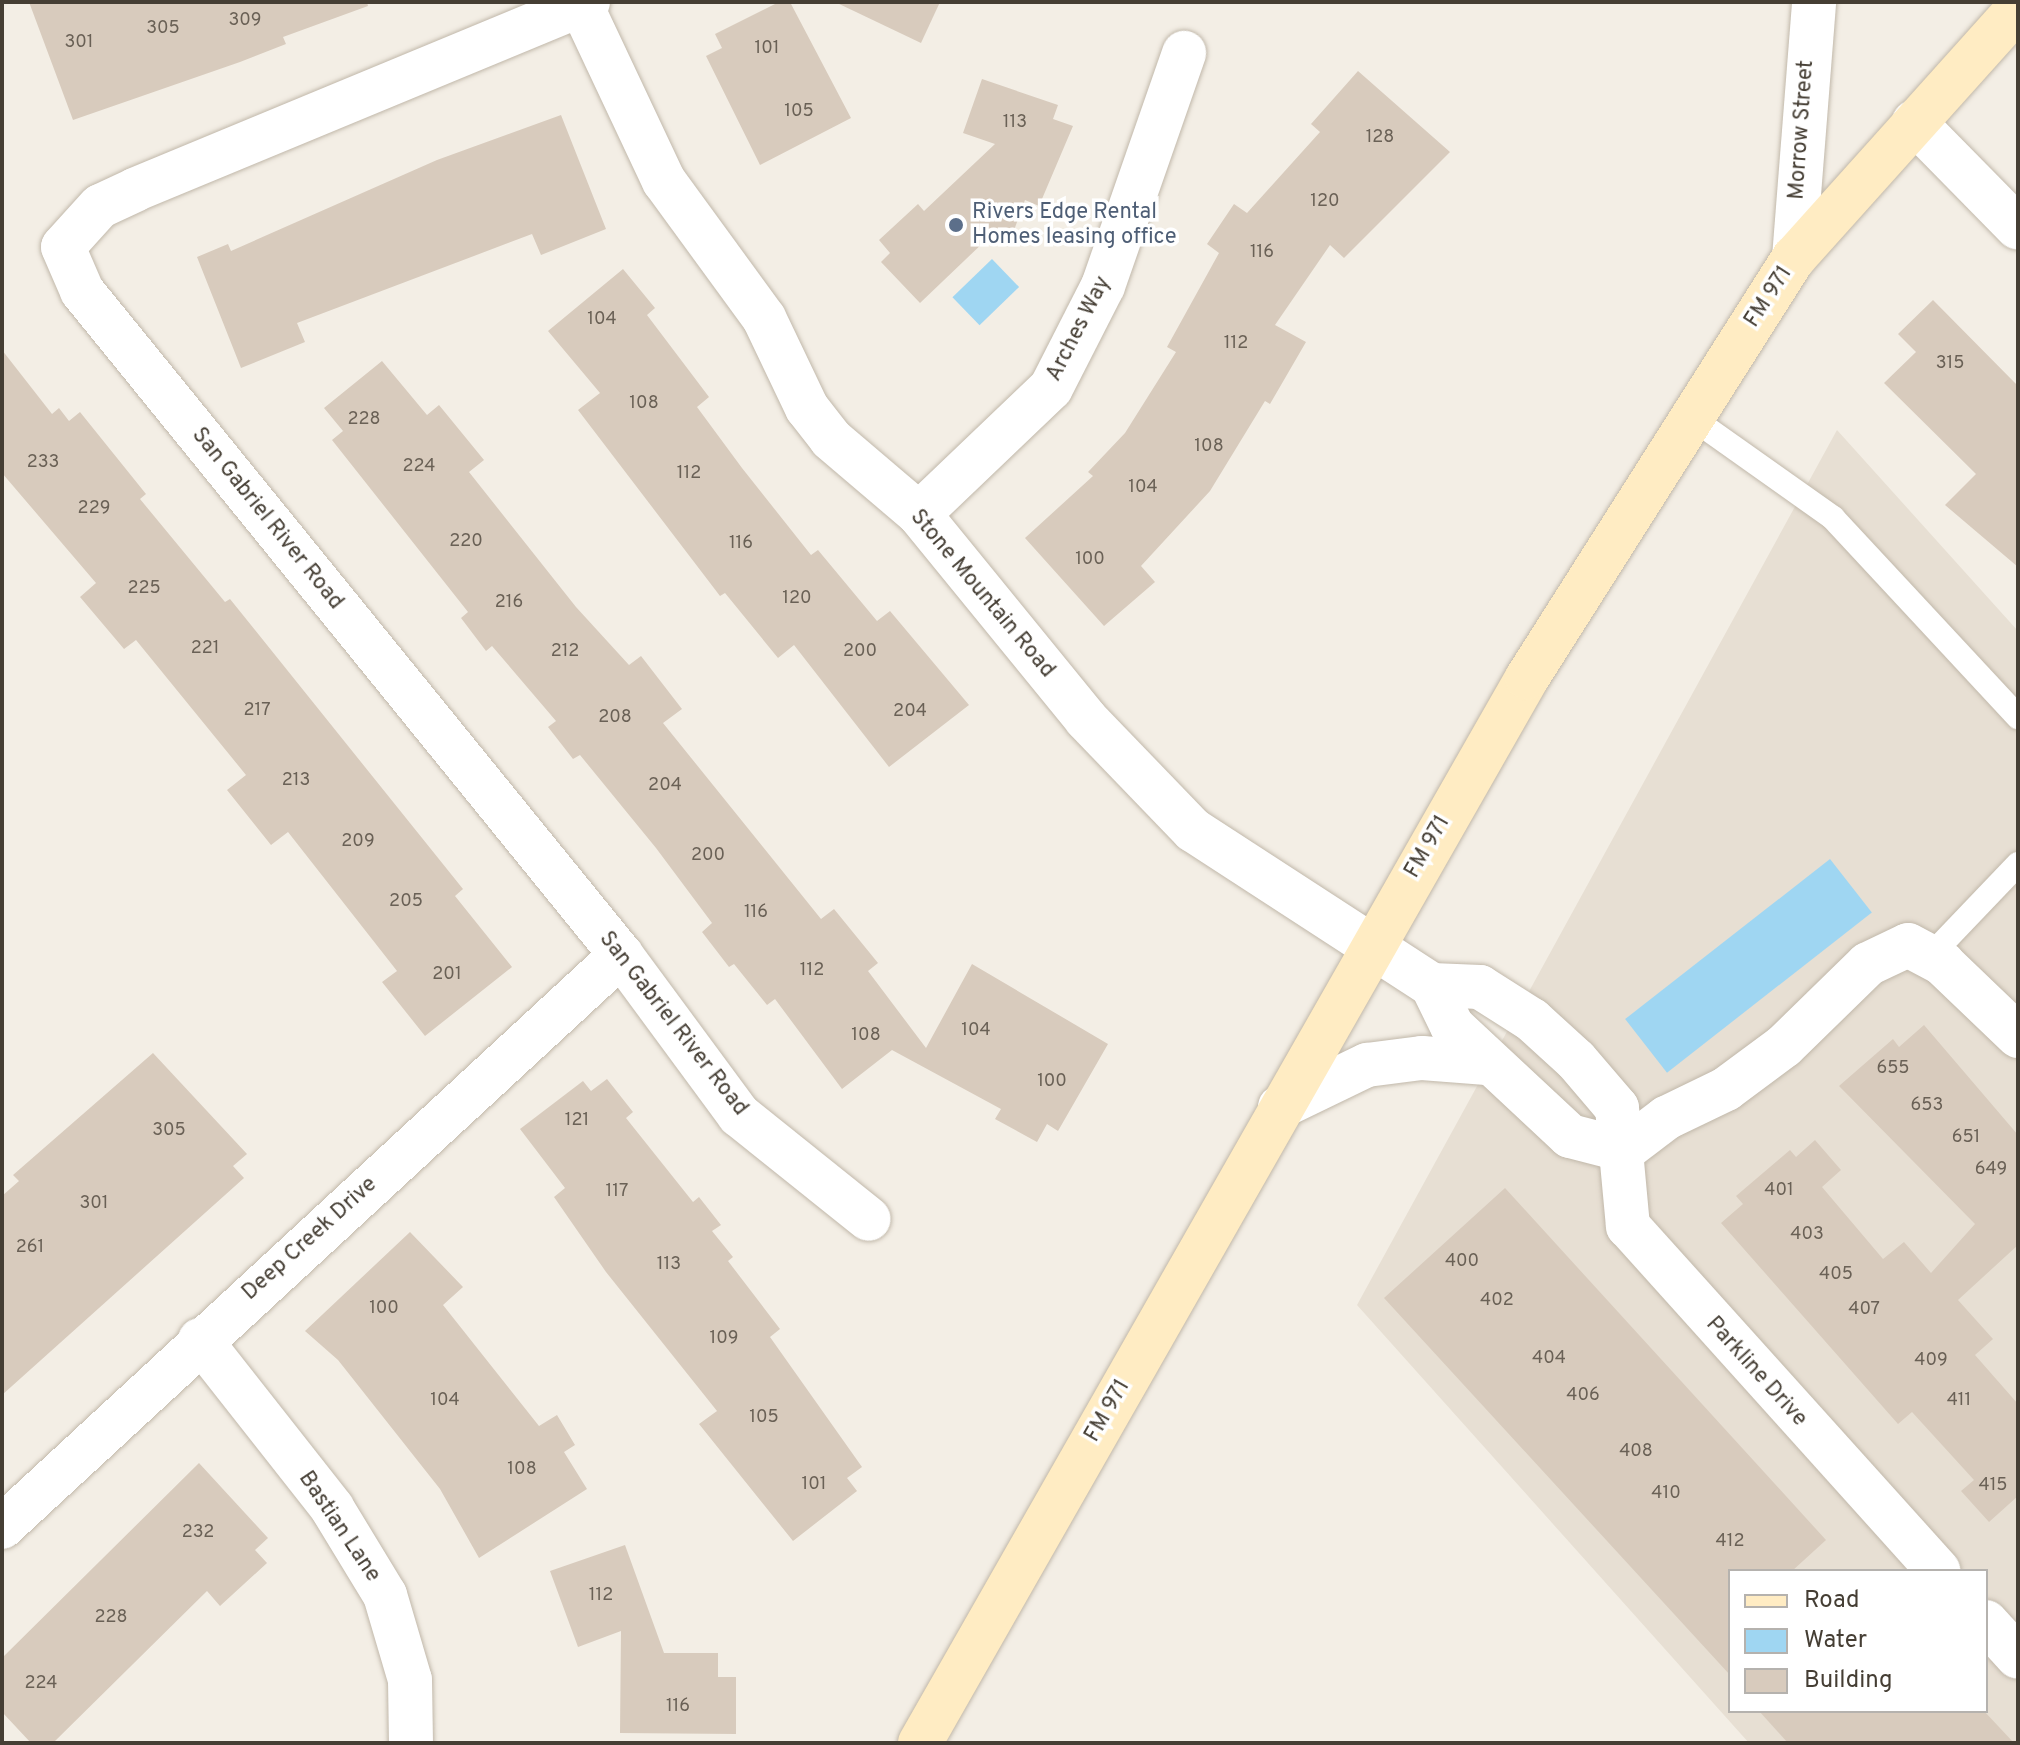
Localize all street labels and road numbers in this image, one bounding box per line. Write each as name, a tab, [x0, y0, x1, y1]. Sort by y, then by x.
street label: Morrow Street	[1784, 59, 1820, 201]
street label: FM 971	[1739, 261, 1799, 333]
street label: Arches Way	[1041, 272, 1117, 386]
street label: San Gabriel River Road	[185, 423, 349, 615]
street label: Stone Mountain Road	[904, 505, 1060, 683]
street label: FM 971	[1400, 811, 1456, 883]
street label: San Gabriel River Road	[593, 927, 753, 1121]
street label: Deep Creek Drive	[237, 1172, 383, 1306]
street label: Parkline Drive	[1700, 1312, 1812, 1432]
street label: FM 971	[1080, 1375, 1136, 1447]
street label: Bastian Lane	[292, 1467, 386, 1587]

